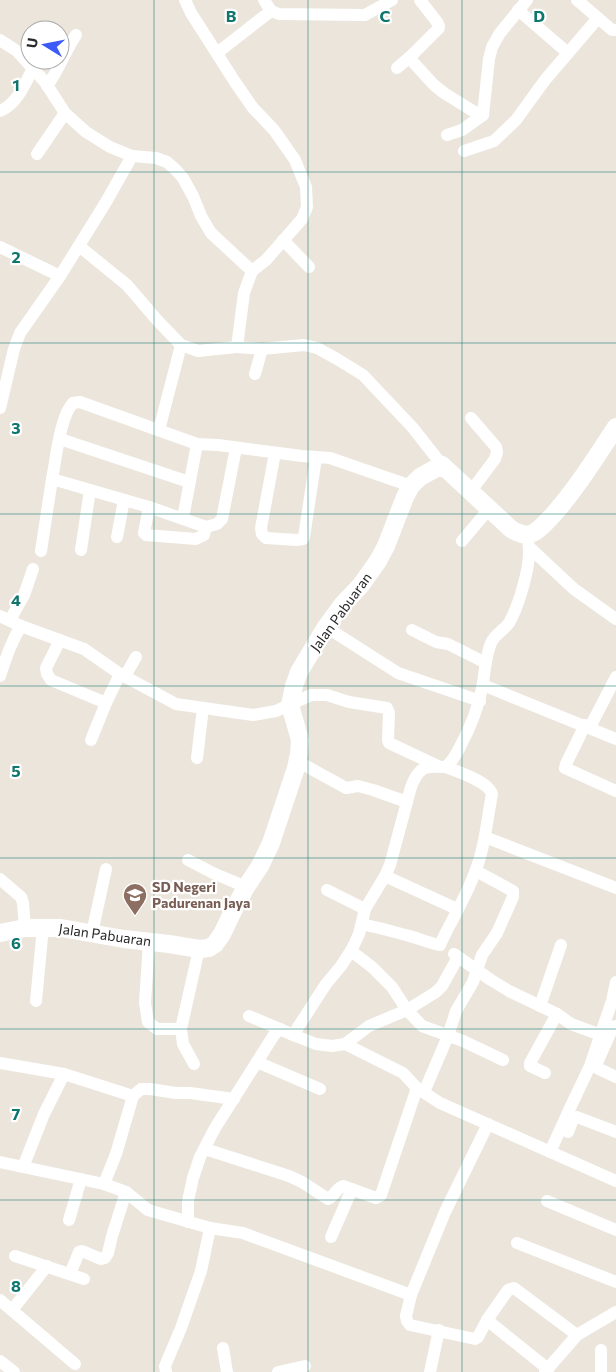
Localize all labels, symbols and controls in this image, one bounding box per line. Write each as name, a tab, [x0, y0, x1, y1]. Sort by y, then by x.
text: B	[226, 6, 237, 25]
text: C	[380, 6, 391, 25]
text: D	[533, 6, 545, 25]
north arrow	[20, 20, 70, 70]
text: U	[22, 36, 41, 49]
text: 1	[12, 75, 20, 94]
text: 2	[11, 247, 21, 266]
text: 3	[11, 418, 21, 437]
street label: Jalan Pabuaran	[306, 569, 375, 654]
text: 4	[11, 590, 21, 609]
text: 5	[11, 761, 21, 780]
place label: SD Negeri Padurenan Jaya	[152, 878, 250, 911]
school or university icon: SD Negeri Padurenan Jaya	[122, 882, 148, 916]
street label: Jalan Pabuaran	[58, 920, 152, 949]
text: 6	[11, 933, 21, 952]
text: 7	[12, 1104, 21, 1123]
text: 8	[11, 1276, 21, 1295]

